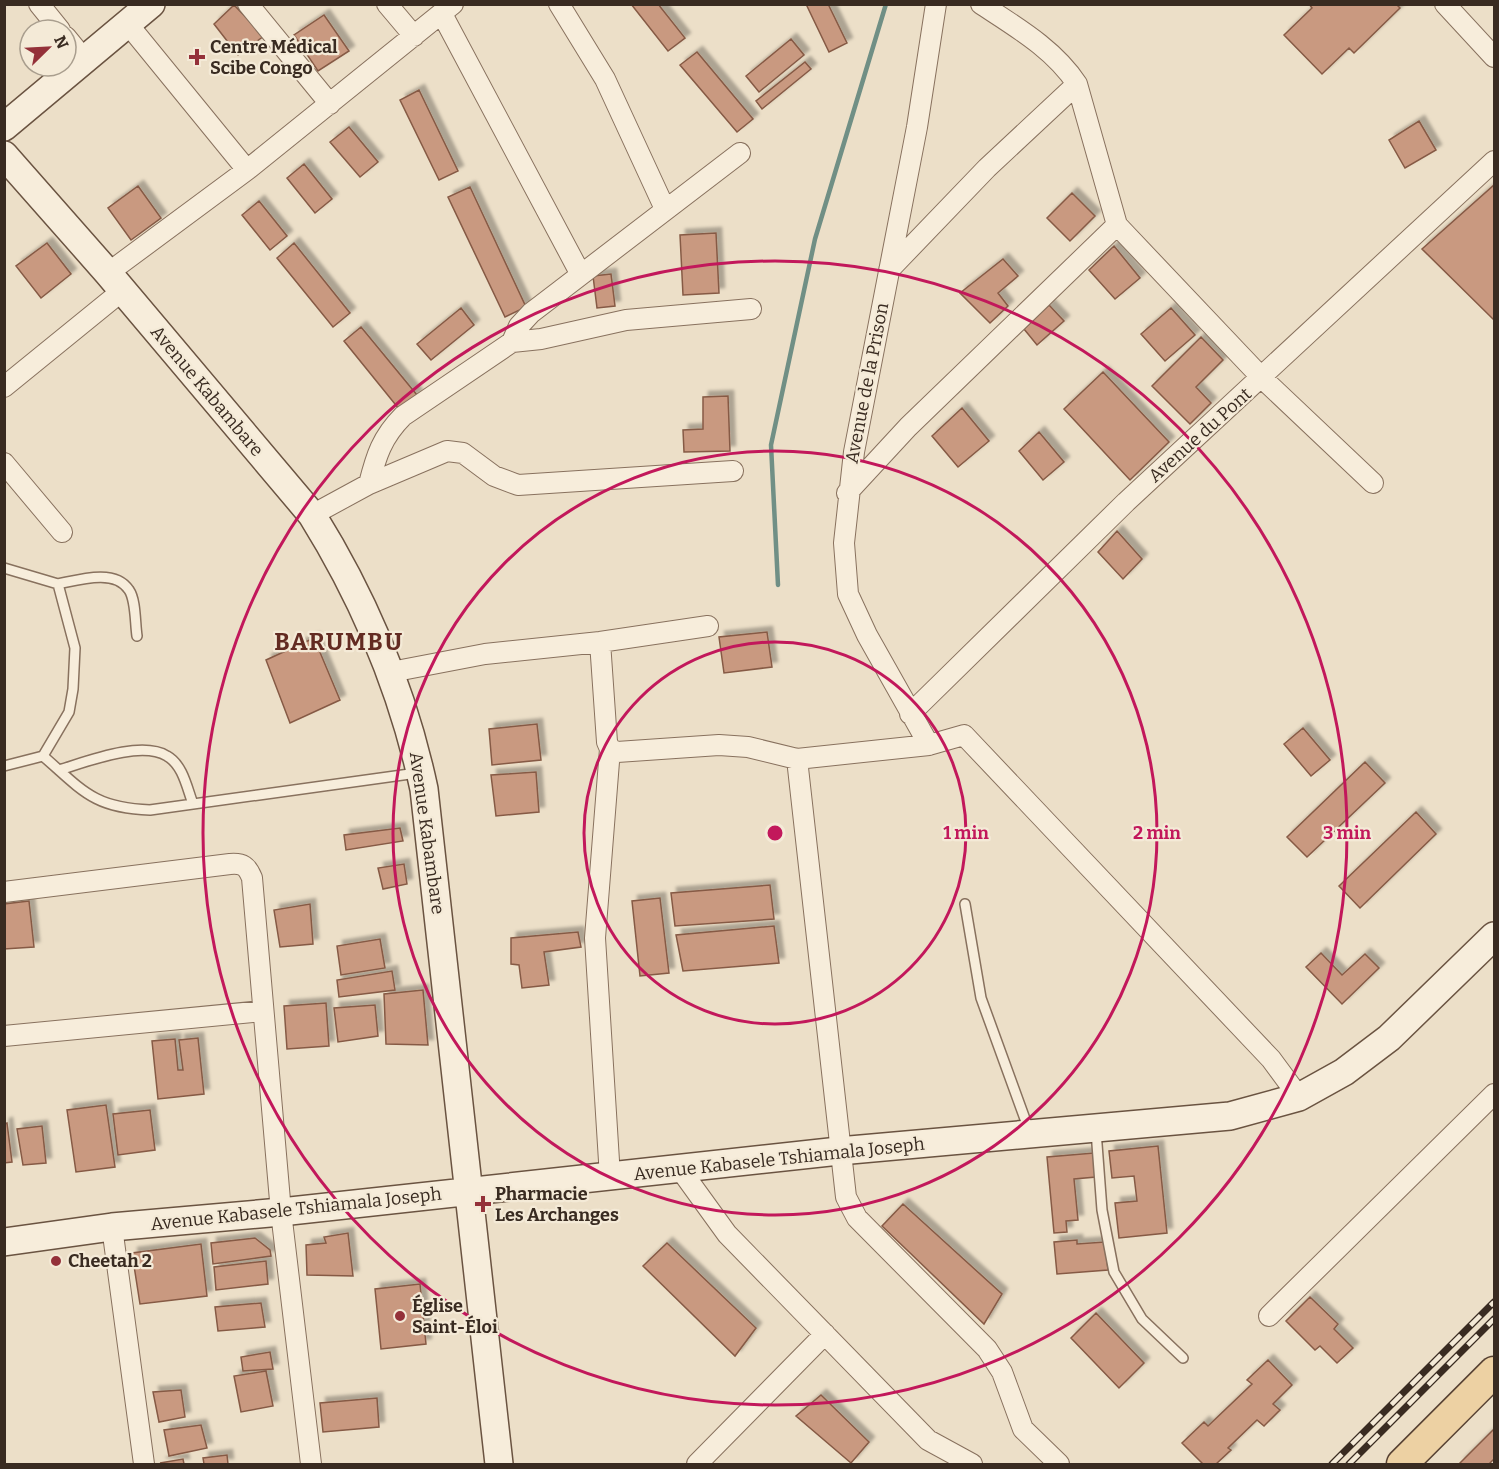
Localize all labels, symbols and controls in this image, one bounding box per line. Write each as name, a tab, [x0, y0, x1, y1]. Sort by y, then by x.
north arrow	[18, 18, 78, 78]
text: N	[50, 33, 72, 52]
place label: Centre Médical Scibe Congo	[210, 36, 338, 79]
marker: Centre Médical Scibe Congo	[188, 48, 206, 66]
street label: Avenue de la Prison	[841, 300, 893, 465]
street label: Avenue Kabambare	[146, 321, 268, 461]
street label: Avenue du Pont	[1144, 383, 1256, 487]
district label: BARUMBU	[274, 628, 404, 656]
street label: Avenue Kabambare	[405, 750, 449, 916]
text: 1 min	[943, 822, 989, 844]
text: 2 min	[1133, 822, 1181, 844]
text: 3 min	[1323, 822, 1371, 844]
centre of rings	[765, 823, 785, 843]
street label: Avenue Kabasele Tshiamala Joseph	[632, 1133, 926, 1185]
street label: Avenue Kabasele Tshiamala Joseph	[149, 1183, 443, 1235]
place label: Pharmacie Les Archanges	[495, 1183, 619, 1226]
marker: Pharmacie Les Archanges	[476, 1197, 490, 1211]
place label: Cheetah 2	[68, 1250, 152, 1272]
marker: Cheetah 2	[49, 1254, 63, 1268]
place label: Église Saint-Éloi	[412, 1294, 498, 1338]
marker: Église Saint-Éloi	[393, 1309, 407, 1323]

